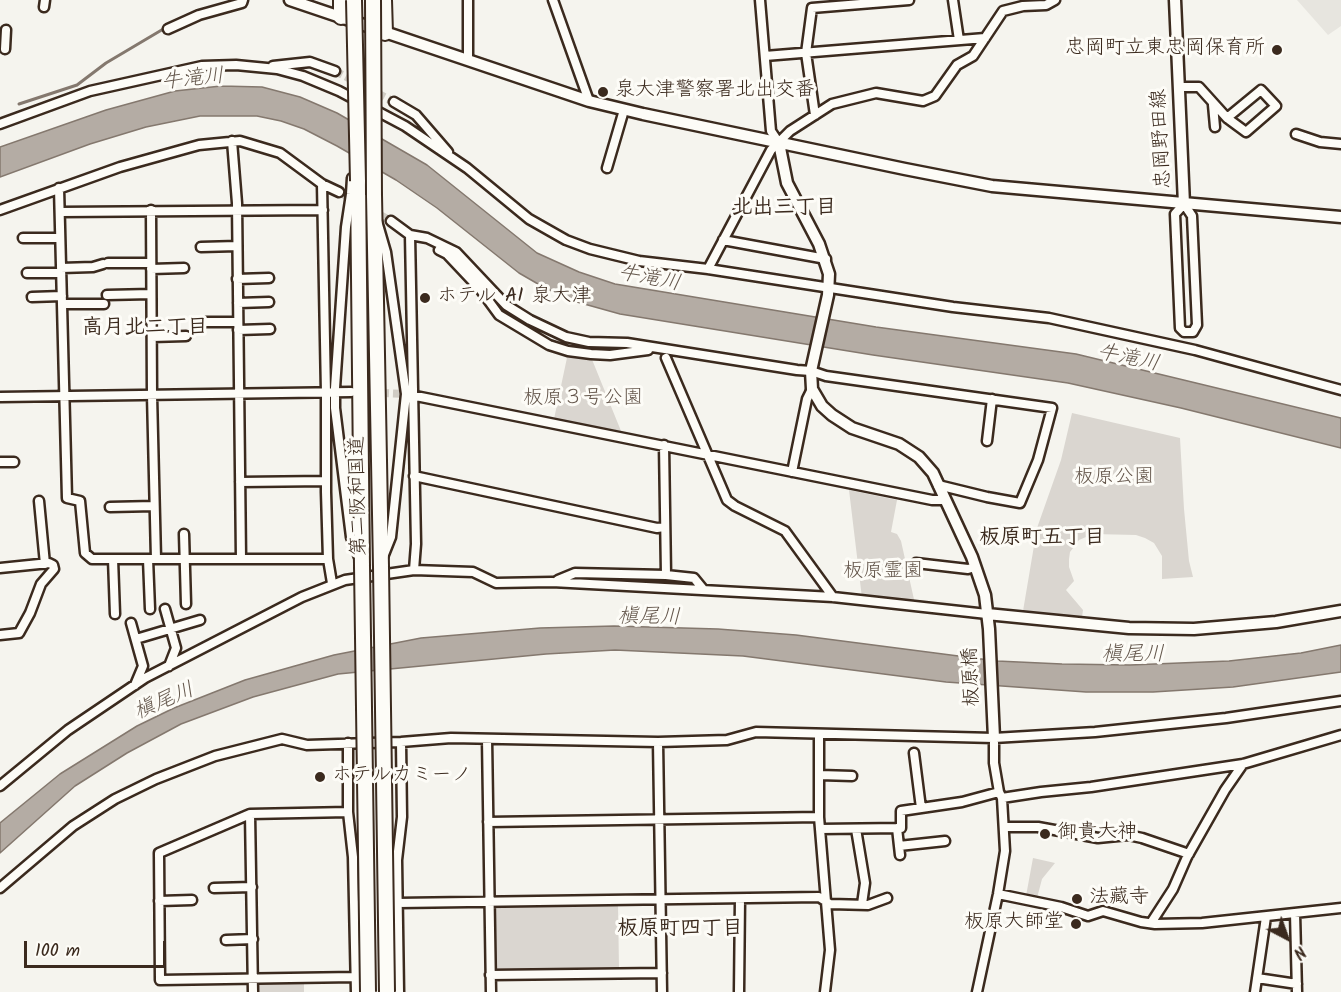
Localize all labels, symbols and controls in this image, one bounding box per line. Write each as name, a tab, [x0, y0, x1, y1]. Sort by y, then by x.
place label: 忠岡町立東忠岡保育所	[1065, 38, 1265, 62]
marker: 忠岡町立東忠岡保育所	[1270, 43, 1284, 57]
water label: 牛滝川	[160, 65, 226, 97]
place label: 泉大津警察署北出交番	[615, 80, 815, 104]
marker: 泉大津警察署北出交番	[596, 85, 610, 99]
street label: 忠岡野田線	[1148, 88, 1178, 190]
district label: 北出三丁目	[732, 196, 836, 222]
water label: 牛滝川	[616, 262, 682, 298]
place label: ホテル AI 泉大津	[437, 286, 591, 310]
marker: ホテル AI 泉大津	[418, 291, 432, 305]
district label: 高月北二丁目	[82, 316, 208, 342]
water label: 牛滝川	[1095, 341, 1161, 379]
park label: 板原３号公園	[523, 388, 643, 412]
street label: 第二阪和国道	[347, 436, 373, 556]
park label: 板原公園	[1074, 467, 1154, 491]
district label: 板原町五丁目	[979, 526, 1105, 552]
park label: 板原霊園	[843, 561, 923, 585]
water label: 槇尾川	[617, 606, 681, 632]
water label: 槇尾川	[1102, 643, 1164, 669]
street label: 板原橋	[960, 647, 986, 707]
water label: 槇尾川	[131, 679, 199, 727]
place label: ホテルカミーノ	[332, 765, 472, 789]
marker: ホテルカミーノ	[313, 770, 327, 784]
place label: 御貴大神	[1057, 822, 1137, 846]
marker: 御貴大神	[1038, 827, 1052, 841]
place label: 法藏寺	[1089, 887, 1149, 911]
marker: 法藏寺	[1070, 892, 1084, 906]
north arrow	[1257, 908, 1317, 968]
place label: 板原大師堂	[964, 912, 1064, 936]
district label: 板原町四丁目	[617, 917, 743, 943]
marker: 板原大師堂	[1069, 917, 1083, 931]
scale bar	[27, 929, 170, 967]
text: 100 m	[35, 937, 80, 966]
text: N	[1287, 939, 1311, 965]

